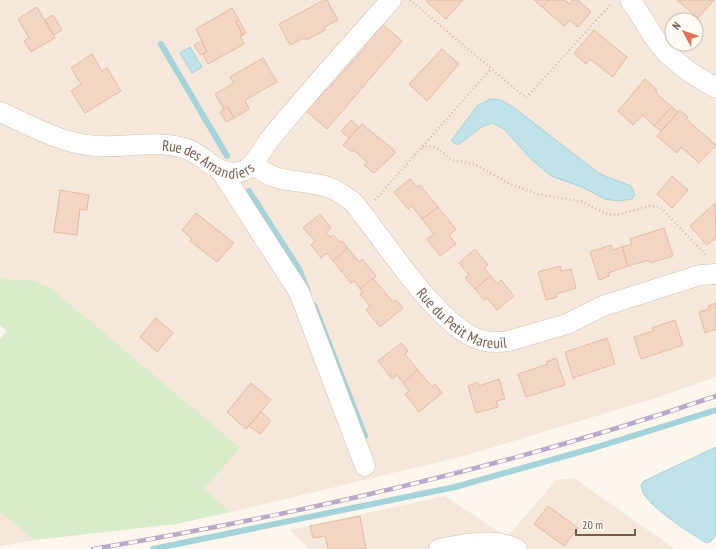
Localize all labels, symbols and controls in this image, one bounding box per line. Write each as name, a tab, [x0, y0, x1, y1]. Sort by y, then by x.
north arrow	[664, 12, 704, 52]
text: N	[669, 19, 684, 32]
street label: Rue des Amandiers	[162, 135, 258, 182]
street label: Rue du Petit Mareuil	[413, 284, 508, 352]
scale bar	[576, 511, 635, 537]
text: 20 m	[582, 517, 603, 532]

